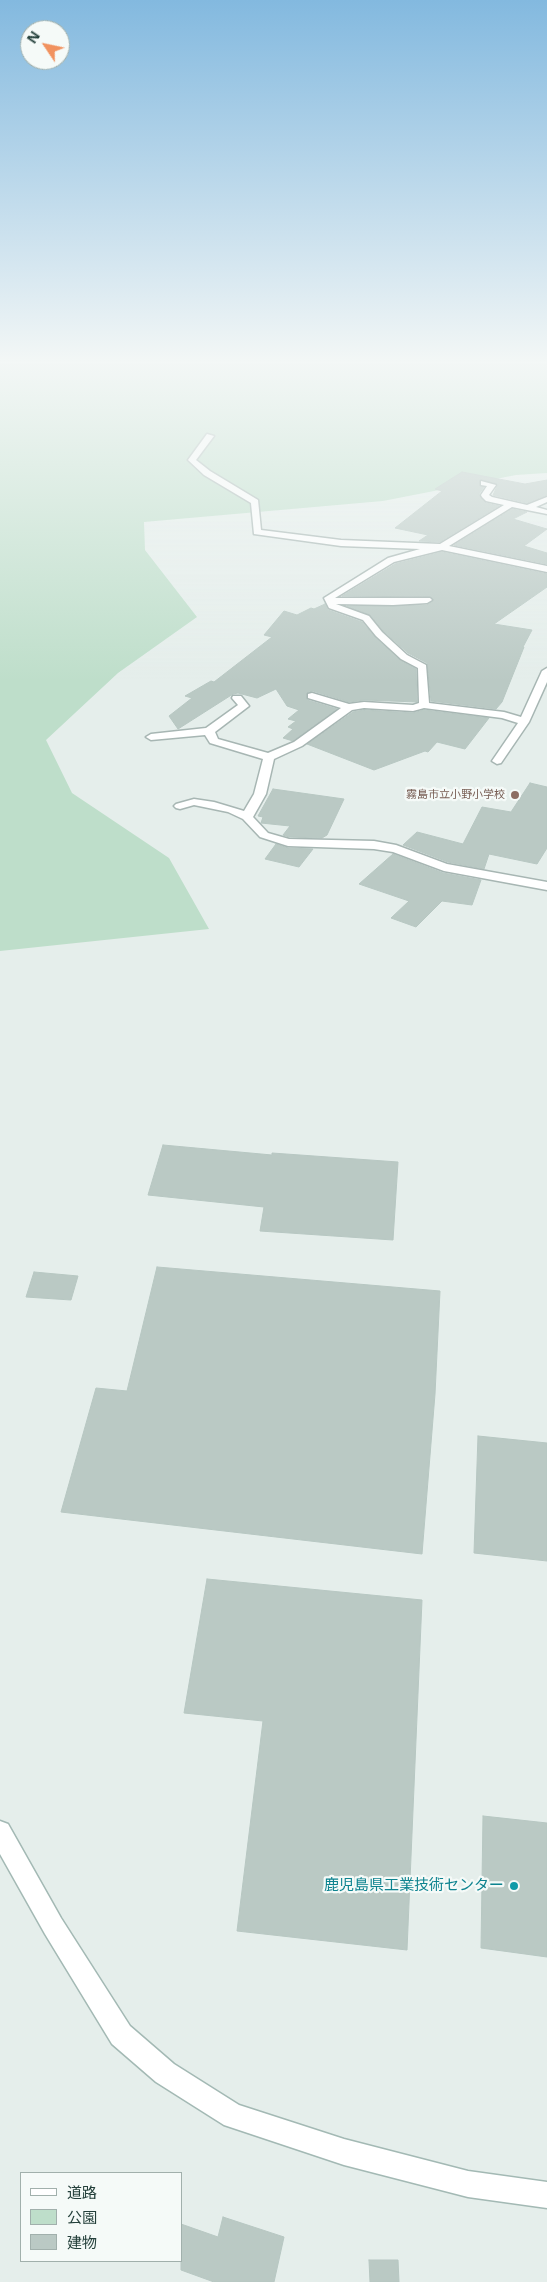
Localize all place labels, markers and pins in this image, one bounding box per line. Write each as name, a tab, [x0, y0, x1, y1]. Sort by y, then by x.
place label: 霧島市立小野小学校	[406, 788, 505, 802]
marker: 霧島市立小野小学校	[509, 789, 521, 801]
place label: 鹿児島県工業技術センター	[324, 1877, 504, 1895]
marker: 鹿児島県工業技術センター	[508, 1880, 520, 1892]

